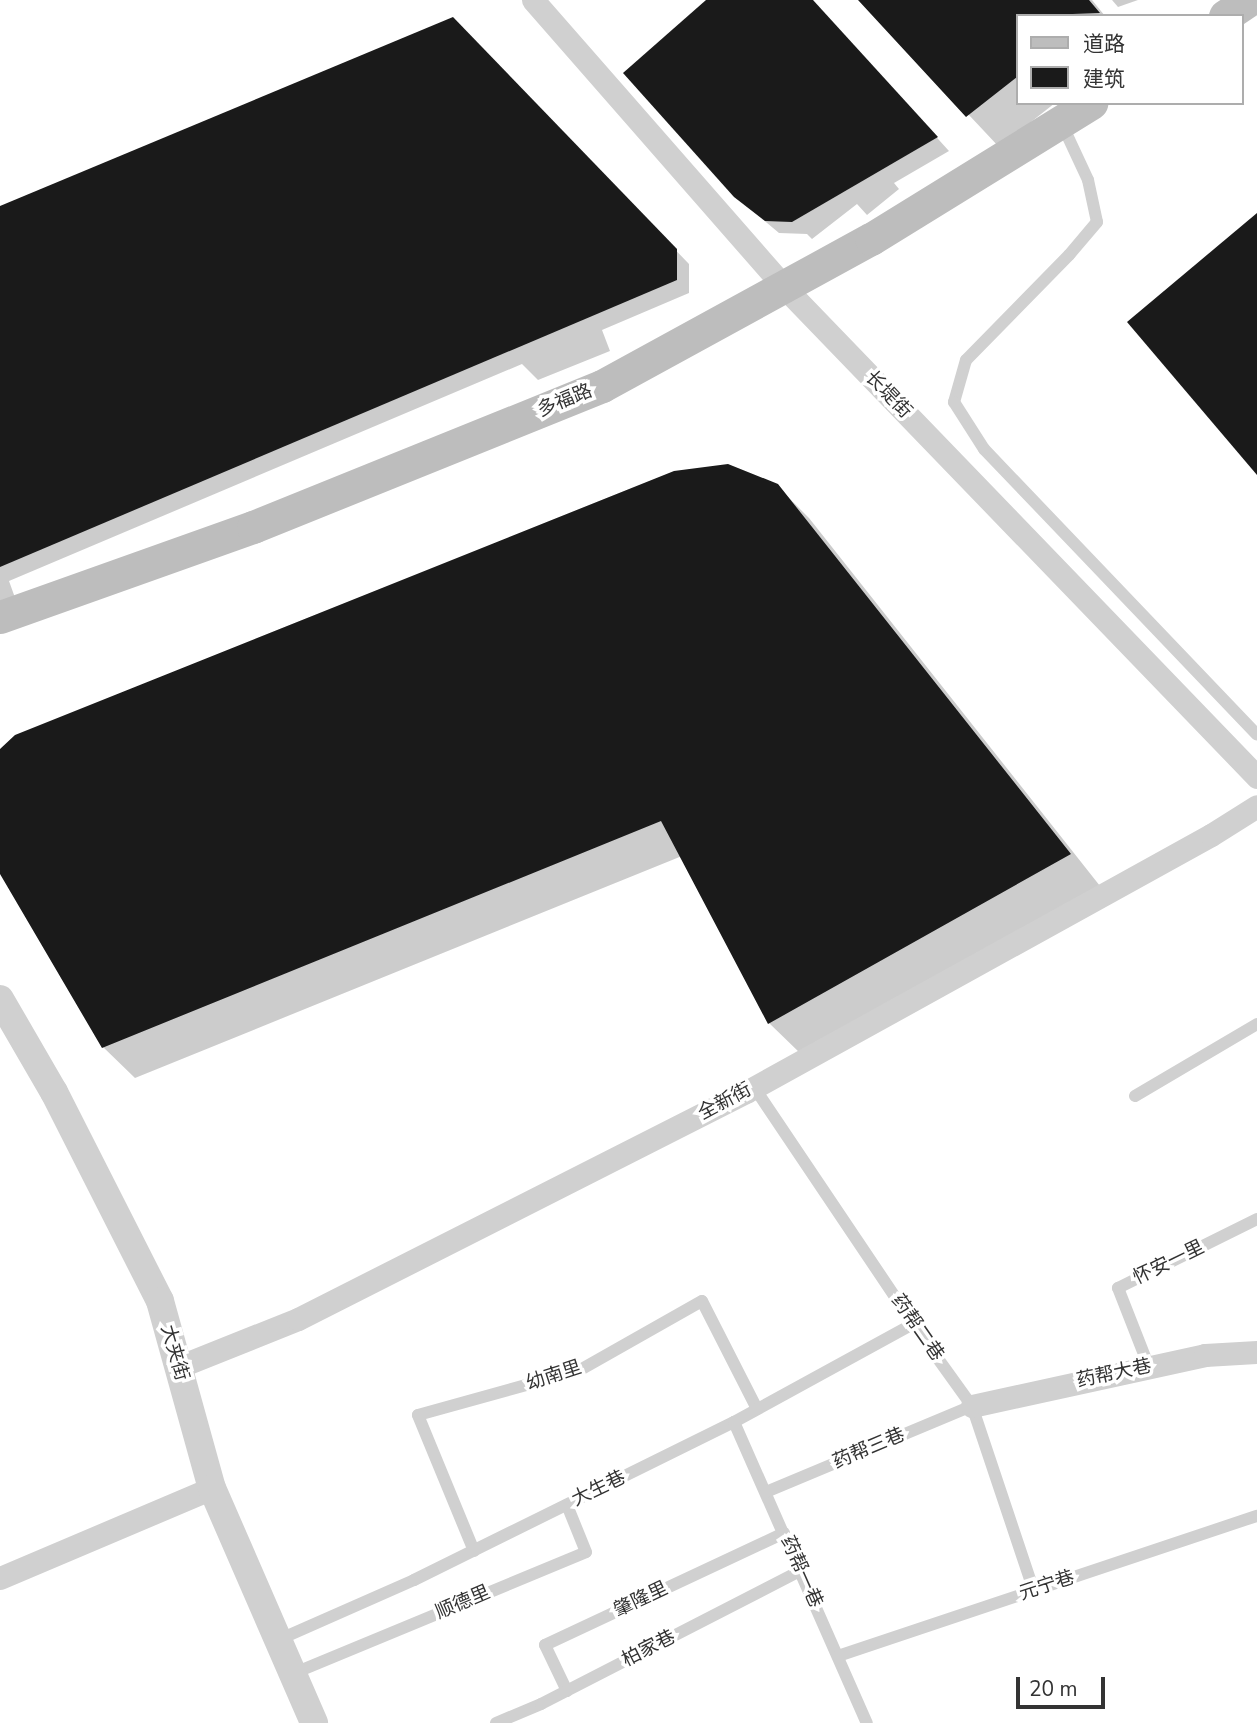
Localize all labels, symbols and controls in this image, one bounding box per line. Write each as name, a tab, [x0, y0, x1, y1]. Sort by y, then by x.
legend	[1016, 14, 1243, 105]
text: 道路	[1083, 30, 1125, 58]
text: 建筑	[1083, 65, 1125, 93]
street label: 长堤街	[860, 367, 916, 423]
street label: 多福路	[534, 380, 596, 422]
street label: 全新街	[694, 1079, 756, 1125]
street label: 怀安一里	[1130, 1236, 1208, 1290]
street label: 药帮二巷	[886, 1290, 948, 1366]
street label: 大夹街	[155, 1322, 193, 1384]
street label: 药帮大巷	[1074, 1355, 1154, 1393]
street label: 幼南里	[523, 1356, 585, 1396]
street label: 药帮三巷	[830, 1424, 908, 1474]
street label: 大生巷	[568, 1466, 630, 1512]
street label: 药帮一巷	[775, 1533, 827, 1611]
street label: 元宁巷	[1016, 1566, 1078, 1606]
street label: 肇隆里	[610, 1578, 672, 1622]
street label: 顺德里	[432, 1581, 494, 1625]
street label: 柏家巷	[618, 1626, 680, 1672]
scale bar	[1019, 1664, 1108, 1708]
text: 20 m	[1029, 1675, 1078, 1703]

